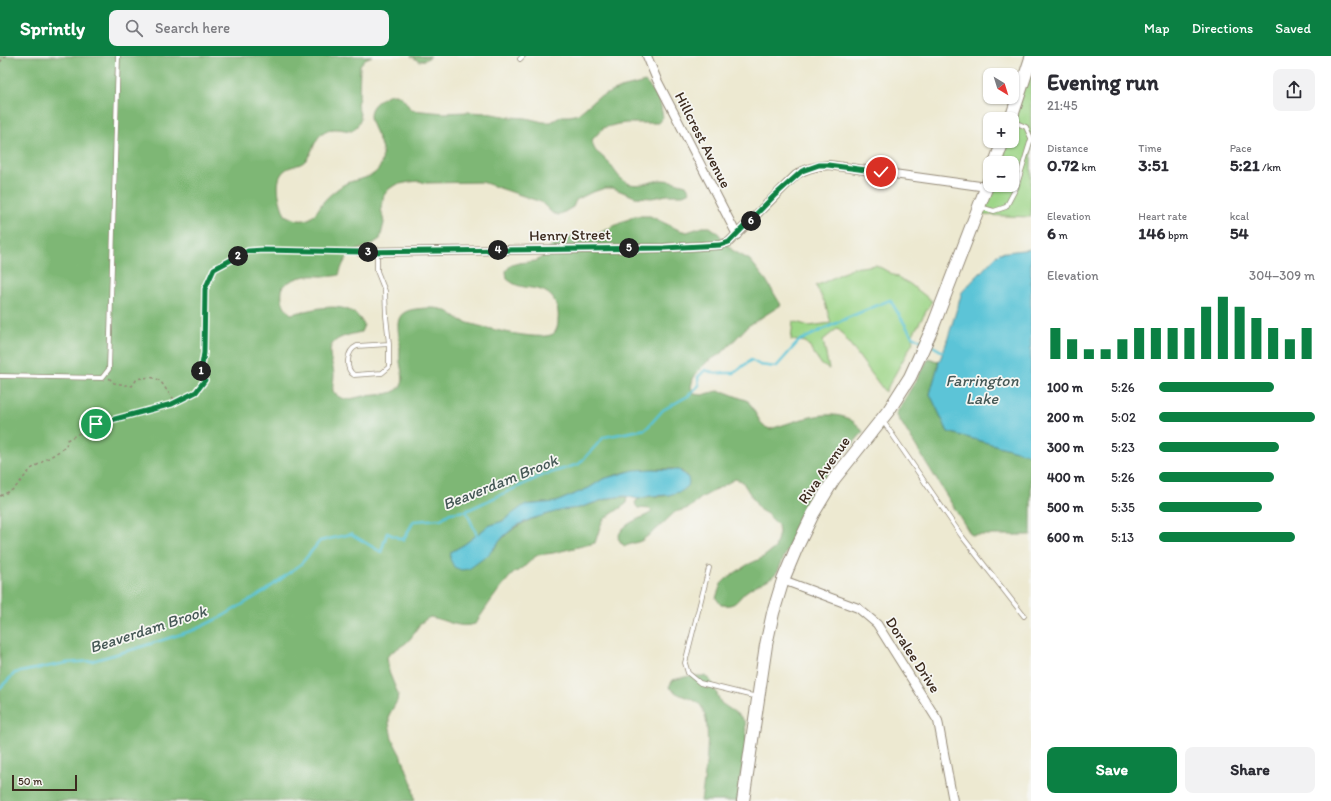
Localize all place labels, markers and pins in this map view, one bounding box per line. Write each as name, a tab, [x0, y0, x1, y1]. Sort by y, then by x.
pin	[864, 155, 898, 189]
pin: 6	[741, 211, 761, 231]
pin: 5	[619, 238, 639, 258]
pin: 4	[488, 240, 508, 260]
pin: 3	[358, 242, 378, 262]
pin: 2	[228, 246, 248, 266]
pin: 1	[191, 361, 211, 381]
pin	[79, 407, 113, 441]

